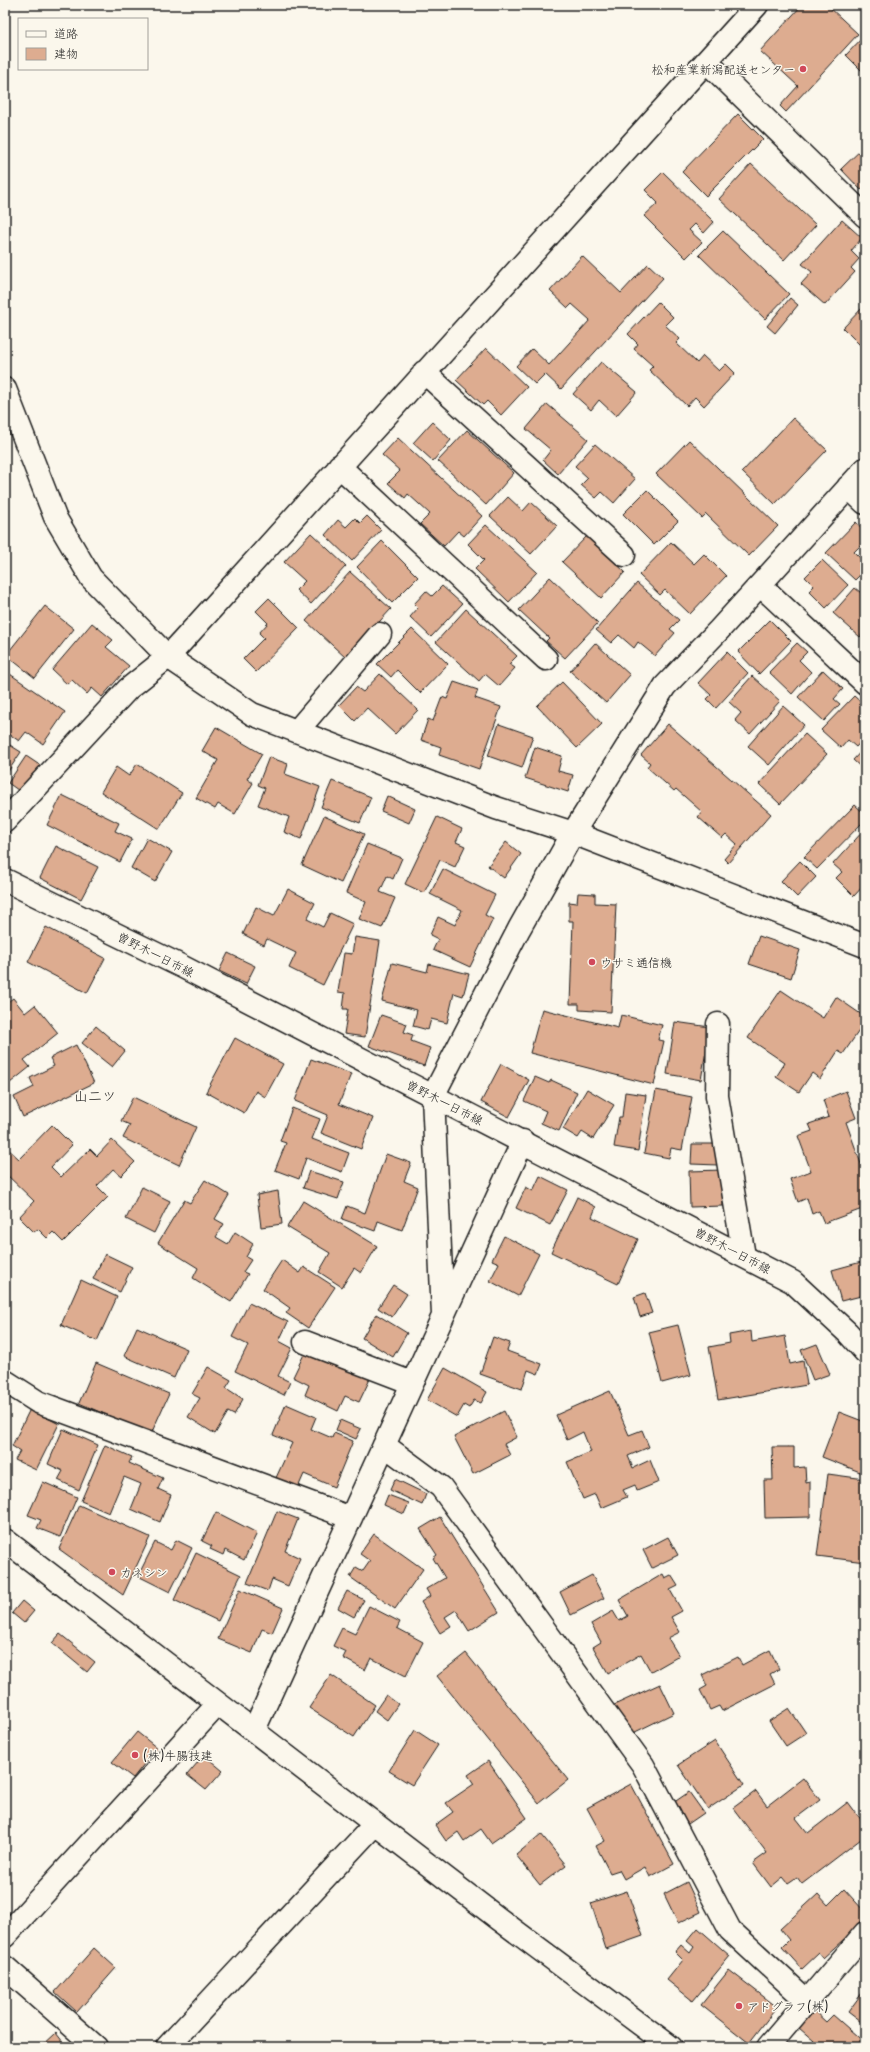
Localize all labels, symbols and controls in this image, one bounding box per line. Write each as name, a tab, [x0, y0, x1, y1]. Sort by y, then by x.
legend	[18, 18, 148, 70]
text: 道路	[54, 24, 78, 42]
text: 建物	[54, 44, 78, 62]
place label: 松和産業新潟配送センター	[651, 60, 795, 78]
marker: 松和産業新潟配送センター	[798, 64, 808, 74]
street label: 曽野木一日市線	[114, 927, 198, 981]
place label: ウサミ通信機	[600, 953, 672, 971]
marker: ウサミ通信機	[587, 957, 597, 967]
street label: 曽野木一日市線	[403, 1075, 487, 1129]
district label: 山二ツ	[74, 1085, 116, 1106]
street label: 曽野木一日市線	[692, 1222, 774, 1278]
place label: カネシン	[120, 1563, 168, 1581]
marker: カネシン	[107, 1567, 117, 1577]
place label: (株)牛腸技建	[143, 1746, 212, 1764]
marker: (株)牛腸技建	[130, 1750, 140, 1760]
place label: アドグラフ(株)	[747, 1997, 828, 2015]
marker: アドグラフ(株)	[734, 2001, 744, 2011]

